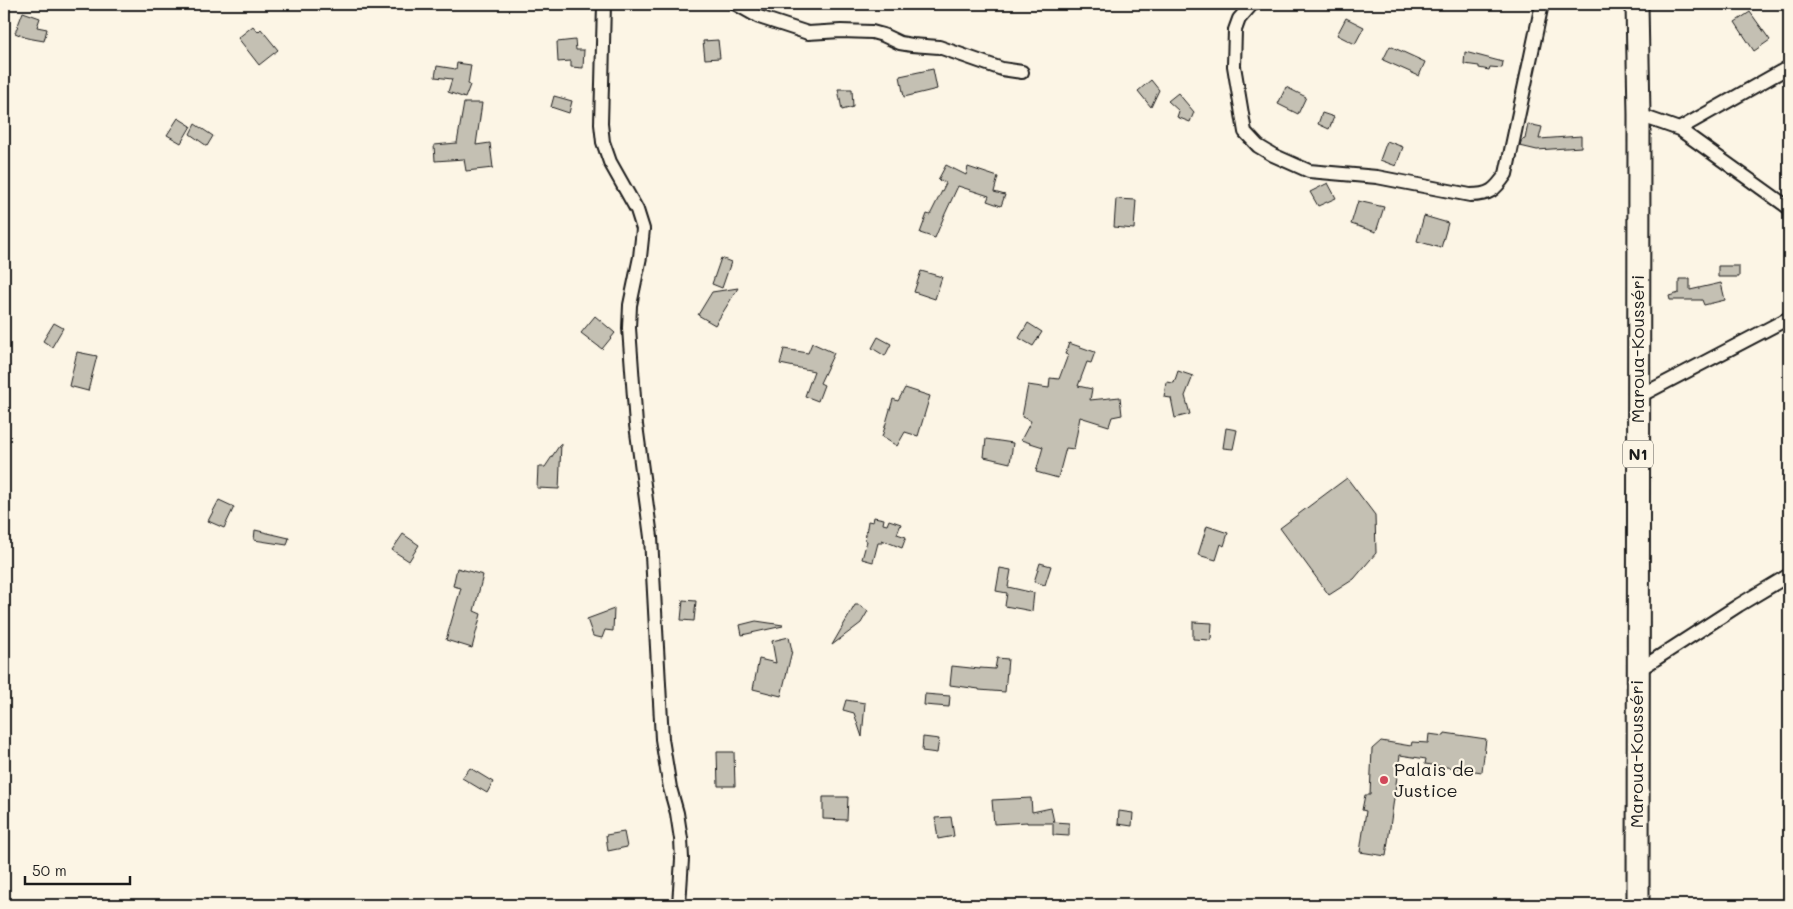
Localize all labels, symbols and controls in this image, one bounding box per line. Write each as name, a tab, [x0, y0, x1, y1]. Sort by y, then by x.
street label: Maroua-Kousséri	[1625, 275, 1649, 423]
road number: N1	[1623, 440, 1653, 468]
street label: Maroua-Kousséri	[1624, 680, 1648, 828]
place label: Palais de Justice	[1394, 757, 1475, 802]
marker: Palais de Justice	[1378, 774, 1390, 786]
scale bar	[25, 854, 130, 886]
text: 50 m	[32, 860, 67, 880]

